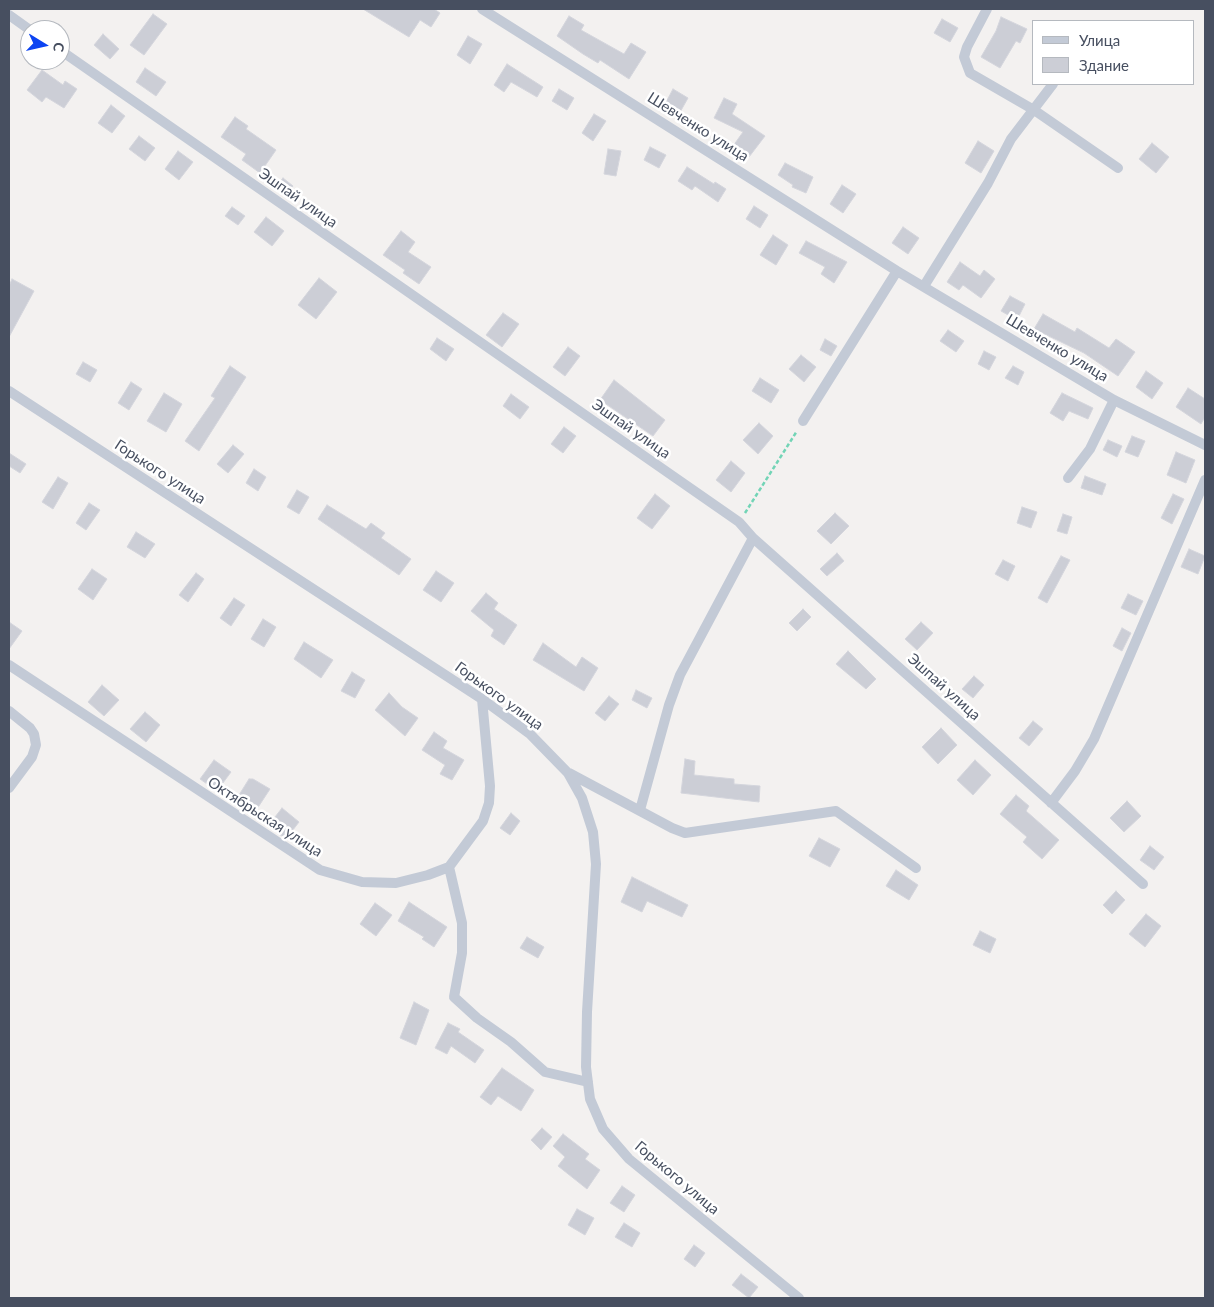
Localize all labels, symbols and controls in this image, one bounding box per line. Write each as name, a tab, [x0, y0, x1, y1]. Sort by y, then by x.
north arrow	[20, 20, 70, 70]
legend	[1032, 20, 1194, 85]
text: Улица	[1079, 31, 1120, 49]
text: С	[50, 41, 68, 53]
text: Здание	[1079, 56, 1129, 74]
street label: Шевченко улица	[644, 89, 752, 165]
street label: Эшпай улица	[255, 164, 341, 232]
street label: Шевченко улица	[1003, 310, 1111, 386]
street label: Эшпай улица	[588, 395, 674, 463]
street label: Горького улица	[111, 436, 209, 508]
street label: Эшпай улица	[904, 650, 984, 724]
street label: Горького улица	[451, 658, 547, 734]
street label: Октябрьская улица	[204, 773, 326, 861]
street label: Горького улица	[631, 1137, 723, 1219]

